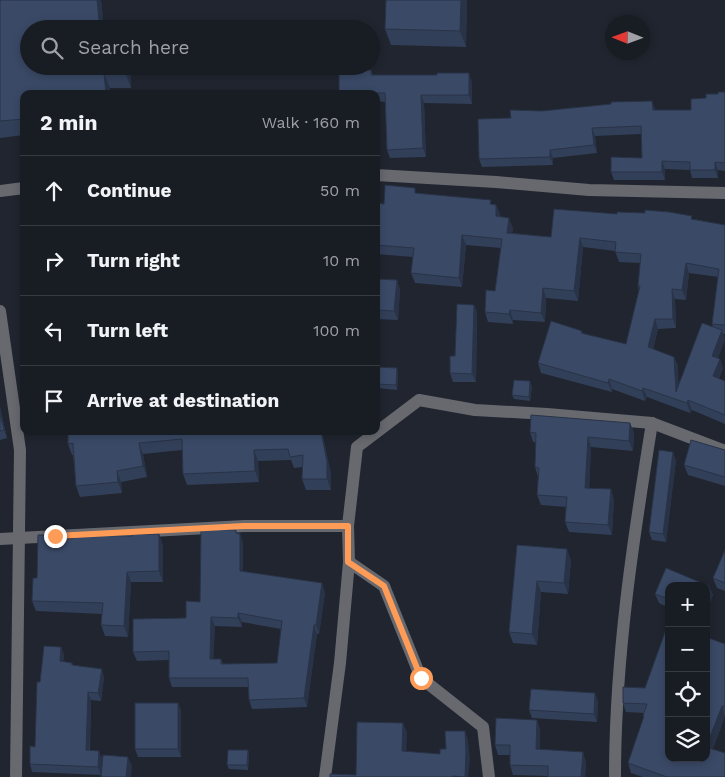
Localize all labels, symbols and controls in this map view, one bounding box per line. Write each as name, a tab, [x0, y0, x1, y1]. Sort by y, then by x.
north arrow	[605, 15, 650, 60]
search box	[20, 20, 380, 75]
icon: search	[38, 34, 66, 62]
text: Search here	[78, 36, 189, 59]
text: 2 min	[40, 110, 97, 135]
text: Walk · 160 m	[262, 113, 360, 132]
icon: ahead	[40, 177, 68, 205]
text: Continue	[87, 179, 171, 202]
text: 50 m	[320, 181, 360, 200]
icon: right	[40, 247, 68, 275]
text: Turn right	[87, 249, 180, 272]
text: 10 m	[323, 251, 360, 270]
icon: left	[40, 317, 68, 345]
text: Turn left	[87, 319, 168, 342]
text: 100 m	[313, 321, 360, 340]
icon: arrive	[40, 387, 68, 415]
text: Arrive at destination	[87, 389, 279, 412]
route end	[44, 525, 67, 548]
map controls	[665, 582, 710, 762]
button: +	[665, 582, 710, 627]
button: −	[665, 627, 710, 672]
route start	[410, 667, 433, 690]
button: locate	[665, 672, 710, 717]
button: layers	[665, 717, 710, 762]

